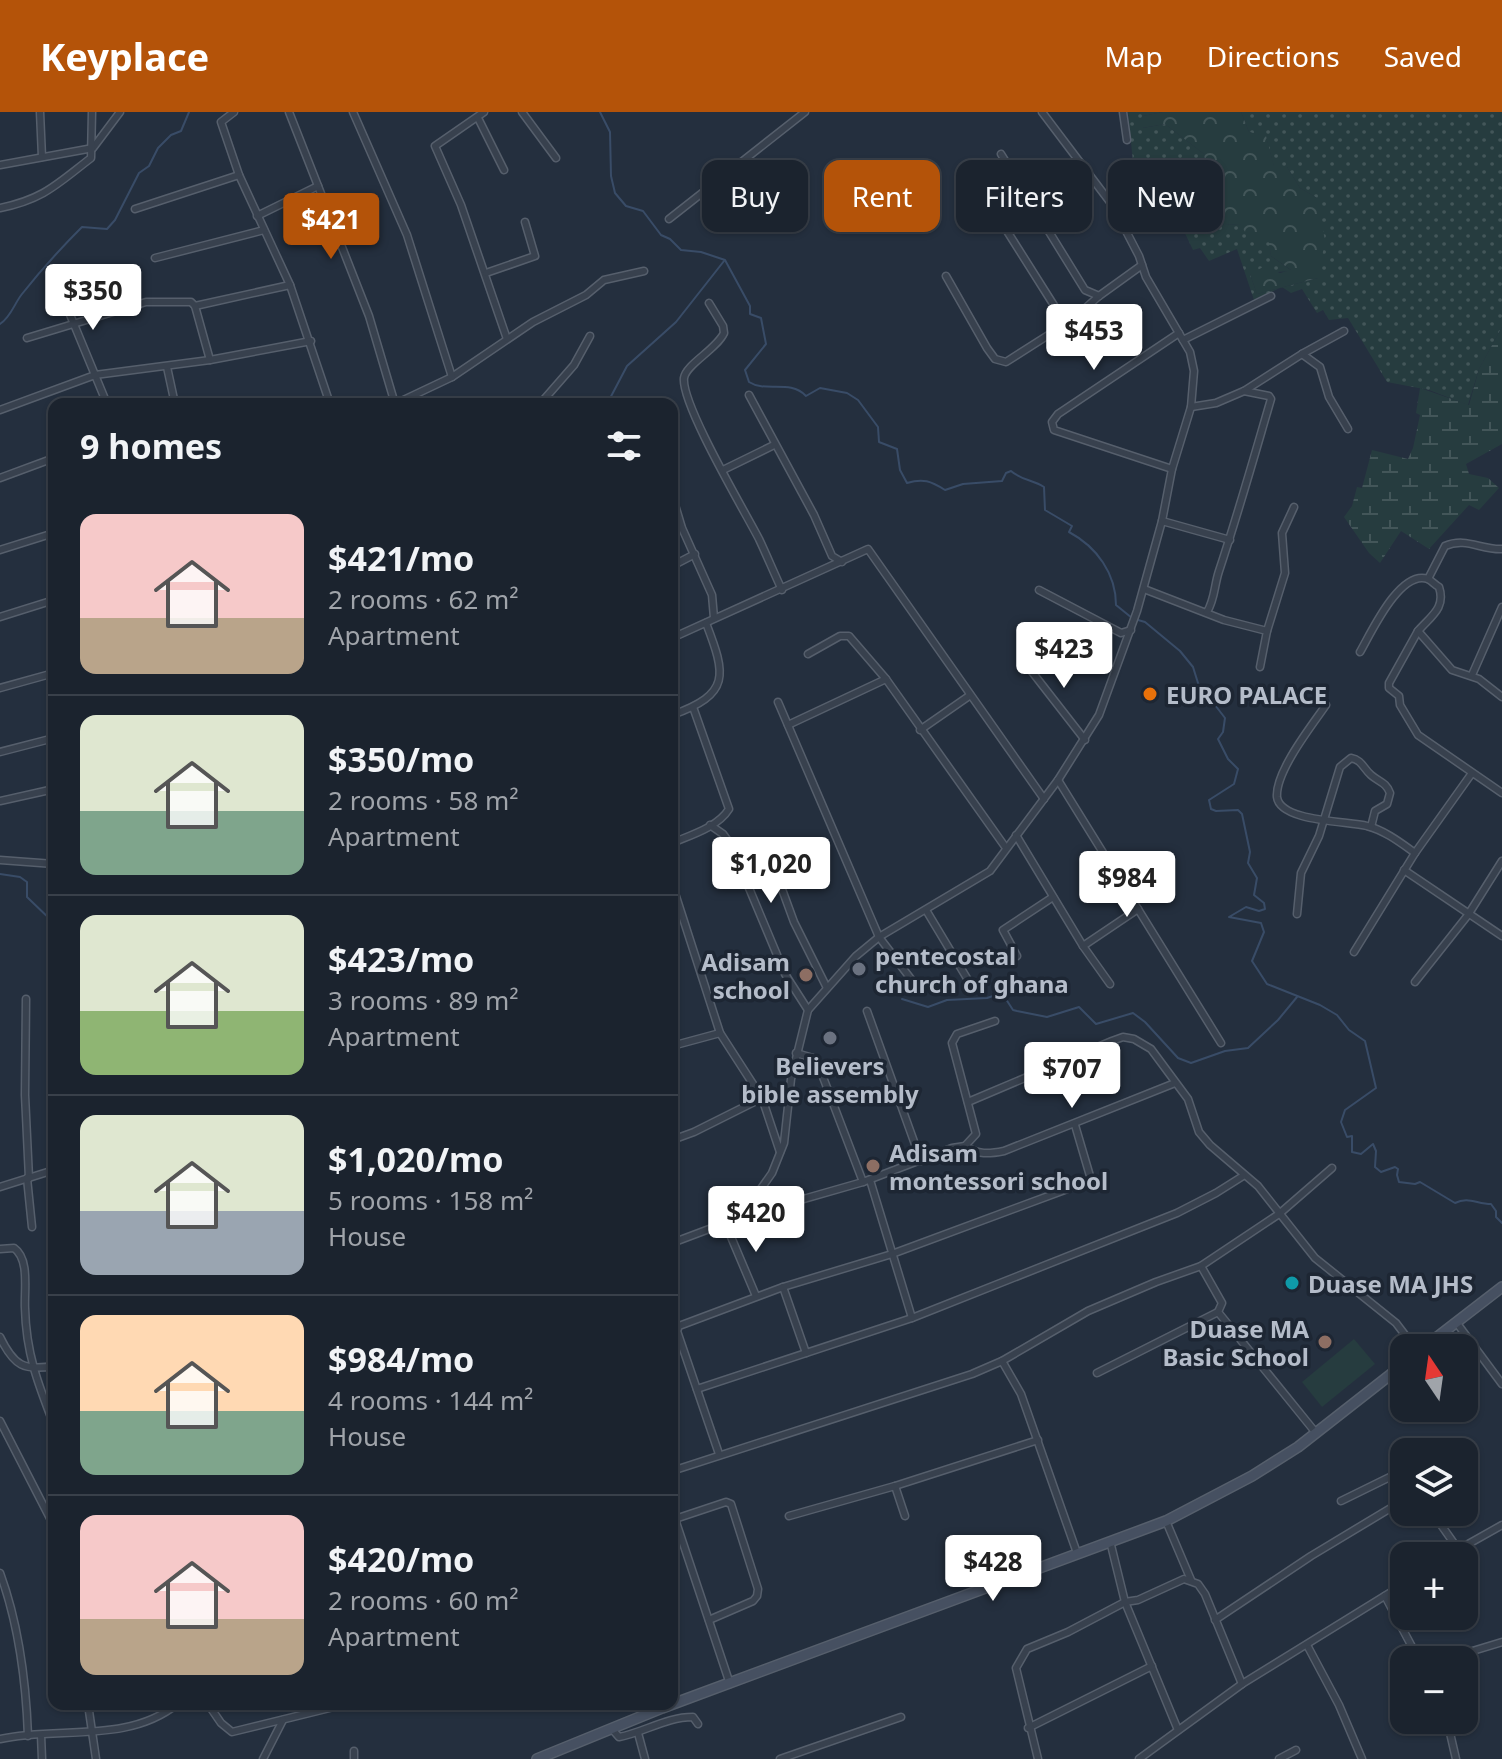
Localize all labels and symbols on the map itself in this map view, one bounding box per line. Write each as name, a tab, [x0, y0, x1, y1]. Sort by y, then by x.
pin: $421	[284, 193, 378, 261]
pin: $350	[46, 264, 140, 332]
pin: $453	[1047, 304, 1141, 372]
pin: $423	[1017, 622, 1111, 690]
place label: EURO PALACE	[1166, 678, 1327, 711]
marker: EURO PALACE	[1141, 685, 1159, 703]
pin: $1,020	[706, 837, 836, 905]
pin: $984	[1080, 851, 1174, 919]
place label: pentecostal church of ghana	[875, 939, 1069, 1000]
place label: Adisam school	[701, 945, 790, 1006]
marker: pentecostal church of ghana	[850, 960, 868, 978]
marker: Adisam school	[797, 966, 815, 984]
marker: Believers bible assembly	[821, 1029, 839, 1047]
pin: $707	[1025, 1042, 1119, 1110]
place label: Believers bible assembly	[741, 1049, 919, 1110]
place label: Adisam montessori school	[889, 1136, 1108, 1197]
marker: Adisam montessori school	[864, 1157, 882, 1175]
pin: $420	[709, 1186, 803, 1254]
place label: Duase MA JHS	[1308, 1267, 1473, 1300]
marker: Duase MA JHS	[1283, 1274, 1301, 1292]
place label: Duase MA Basic School	[1162, 1312, 1309, 1373]
marker: Duase MA Basic School	[1316, 1333, 1334, 1351]
north arrow	[1390, 1334, 1478, 1422]
pin: $428	[946, 1535, 1040, 1603]

